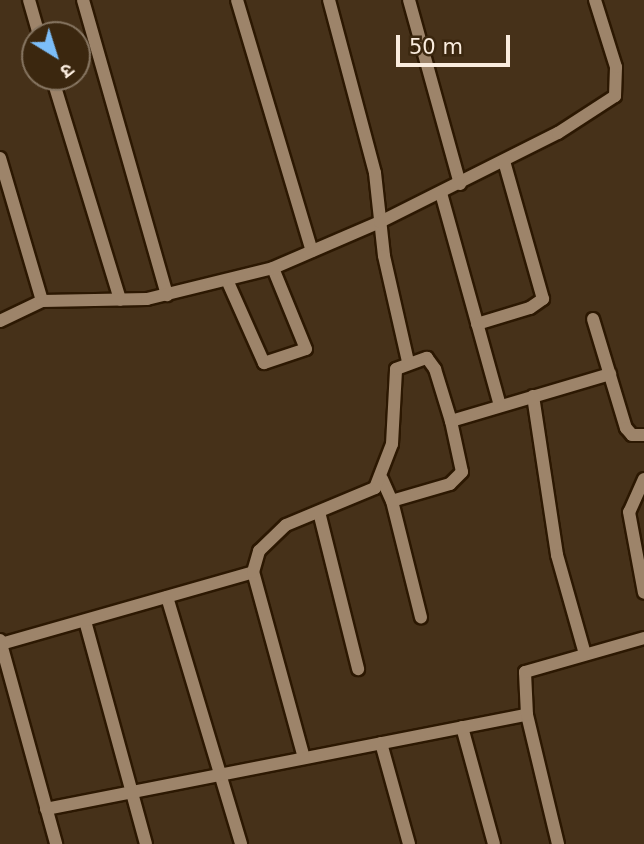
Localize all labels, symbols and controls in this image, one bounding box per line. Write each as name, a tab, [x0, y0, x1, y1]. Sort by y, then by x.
north arrow	[21, 21, 91, 91]
scale bar	[399, 21, 513, 65]
text: 50 m	[409, 35, 463, 59]
text: उ	[57, 59, 79, 83]

